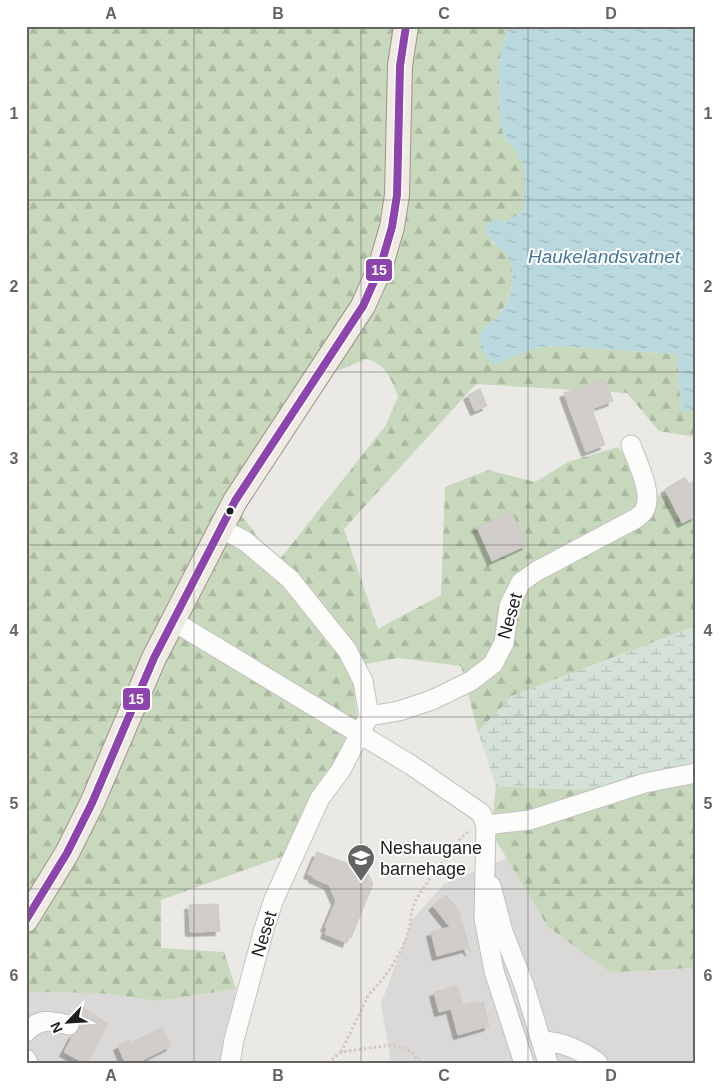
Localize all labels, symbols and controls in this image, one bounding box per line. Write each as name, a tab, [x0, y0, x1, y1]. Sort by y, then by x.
text: A	[105, 5, 117, 22]
text: B	[272, 5, 284, 22]
text: C	[438, 5, 450, 22]
text: D	[605, 5, 617, 22]
text: 1	[10, 105, 19, 122]
text: 1	[704, 105, 713, 122]
water label: Haukelandsvatnet	[528, 246, 681, 267]
line badge: 15	[365, 258, 393, 282]
text: 15	[371, 262, 387, 278]
text: 2	[10, 278, 19, 295]
text: 2	[704, 278, 713, 295]
text: 3	[10, 450, 19, 467]
text: 3	[704, 450, 713, 467]
unlabelled marker	[225, 506, 235, 516]
street label: Neset	[494, 591, 526, 641]
text: 4	[10, 622, 19, 639]
text: 4	[704, 622, 713, 639]
line badge: 15	[122, 687, 151, 711]
text: 15	[128, 691, 144, 707]
text: 5	[10, 795, 19, 812]
text: 5	[704, 795, 713, 812]
place label: Neshaugane barnehage	[380, 838, 482, 879]
school or university icon: Neshaugane barnehage	[346, 843, 376, 882]
street label: Neset	[248, 909, 280, 959]
text: 6	[10, 967, 19, 984]
text: 6	[704, 967, 713, 984]
north arrow	[42, 996, 92, 1046]
text: N	[47, 1020, 66, 1035]
text: A	[105, 1067, 117, 1084]
text: B	[272, 1067, 284, 1084]
text: C	[438, 1067, 450, 1084]
text: D	[605, 1067, 617, 1084]

